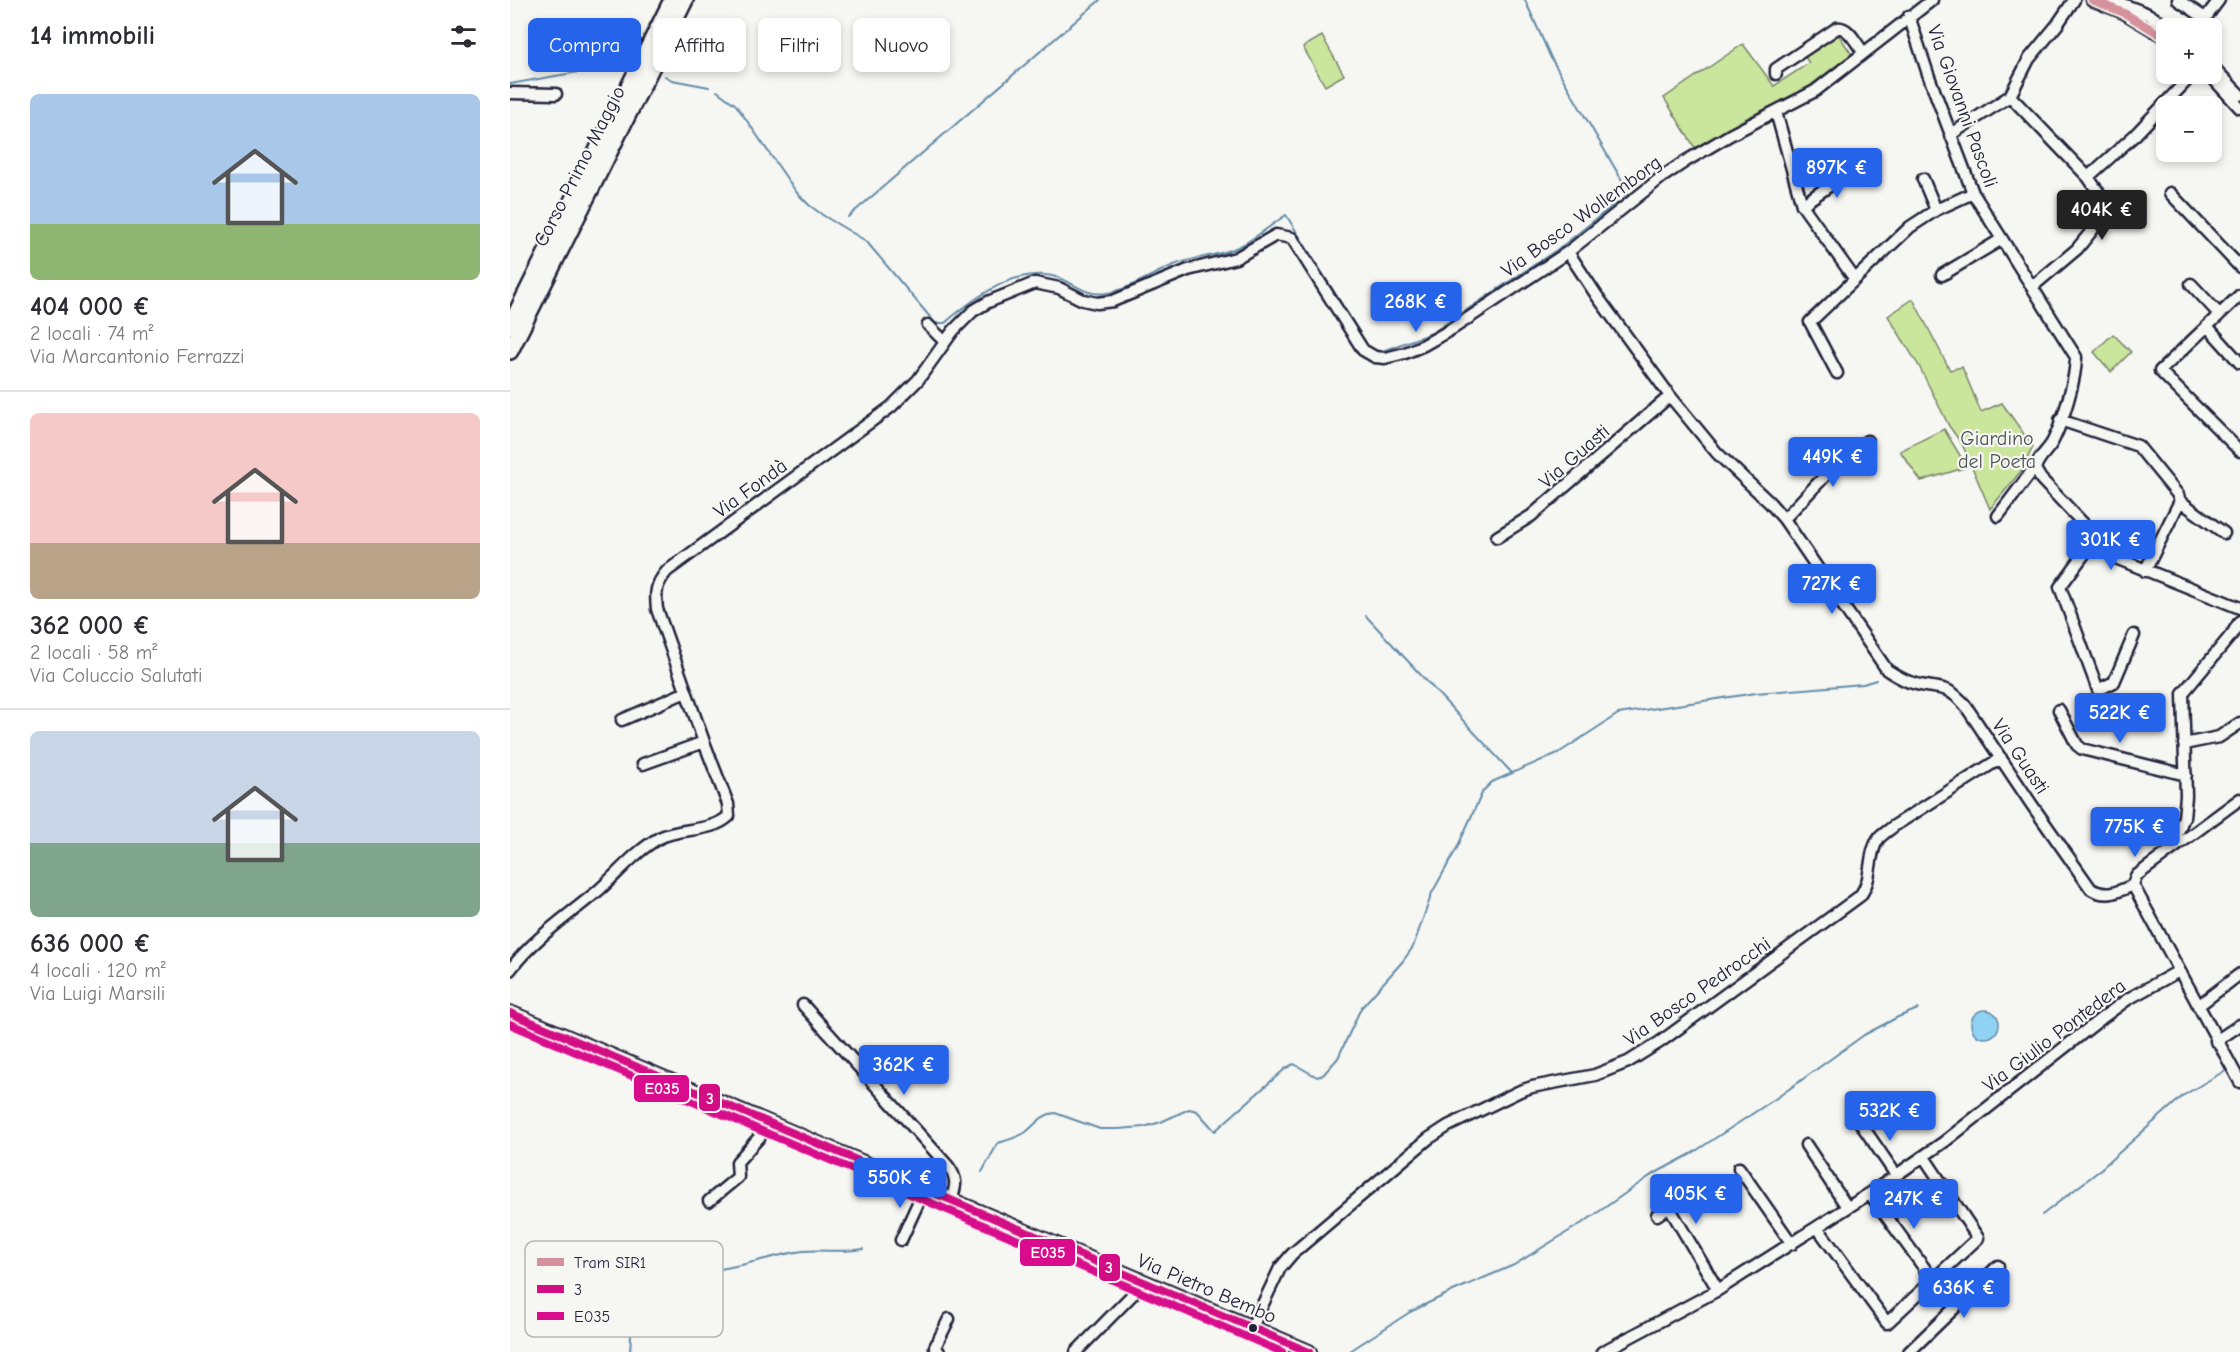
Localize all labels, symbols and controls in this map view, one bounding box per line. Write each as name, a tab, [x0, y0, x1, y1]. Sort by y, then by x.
chip: Compra	[528, 18, 641, 72]
chip: Affitta	[653, 18, 746, 72]
chip: Filtri	[758, 18, 841, 72]
chip: Nuovo	[853, 18, 950, 72]
map controls	[2156, 18, 2222, 162]
button: +	[2156, 18, 2222, 84]
icon: filters	[447, 20, 480, 53]
text: 14 immobili	[30, 21, 155, 51]
street label: Via Giovanni Pascoli	[1922, 22, 2003, 191]
street label: Corso Primo Maggio	[529, 82, 630, 250]
button: −	[2156, 96, 2222, 162]
icon: home	[201, 133, 309, 241]
pin: 897K €	[1788, 148, 1886, 199]
street label: Via Bosco Wollemborg	[1497, 151, 1666, 282]
text: 897K €	[1806, 156, 1868, 179]
pin: 404K €	[2053, 190, 2151, 241]
text: 404K €	[2071, 198, 2133, 221]
pin: 268K €	[1367, 282, 1465, 333]
text: 268K €	[1385, 290, 1447, 313]
text: 404 000 €	[30, 292, 150, 322]
text: 2 locali · 74 m²	[30, 322, 154, 345]
text: Via Marcantonio Ferrazzi	[30, 345, 244, 368]
street label: Via Guasti	[1534, 420, 1614, 493]
park label: Giardino del Poeta	[1958, 427, 2036, 473]
pin: 449K €	[1784, 437, 1882, 488]
text: 449K €	[1802, 445, 1864, 468]
icon: home	[201, 452, 309, 560]
street label: Via Fondà	[709, 454, 792, 523]
pin: 301K €	[2062, 520, 2160, 571]
text: 301K €	[2080, 528, 2142, 551]
pin: 727K €	[1783, 564, 1881, 615]
text: 727K €	[1802, 572, 1862, 595]
text: 362 000 €	[30, 611, 150, 641]
text: 2 locali · 58 m²	[30, 641, 157, 664]
text: Via Coluccio Salutati	[30, 664, 202, 687]
pin: 522K €	[2071, 693, 2169, 744]
text: 522K €	[2089, 701, 2151, 724]
street label: Via Guasti	[1987, 714, 2054, 798]
icon: home	[201, 770, 309, 878]
pin: 775K €	[2086, 807, 2184, 858]
text: 775K €	[2105, 815, 2165, 838]
text: 636 000 €	[30, 929, 151, 959]
street label: Via Bosco Pedrocchi	[1619, 932, 1775, 1051]
text: 4 locali · 120 m²	[30, 959, 166, 982]
street label: Via Giulio Pontedera	[1978, 974, 2130, 1097]
text: Via Luigi Marsili	[30, 982, 165, 1005]
pin: 362K €	[855, 1045, 953, 1096]
text: 362K €	[873, 1053, 935, 1076]
line badge: E035	[633, 1074, 690, 1103]
text: E035	[644, 1080, 680, 1098]
line badge: 3	[698, 1083, 721, 1112]
text: 3	[706, 1090, 714, 1108]
pin: 532K €	[1841, 1091, 1939, 1142]
text: 532K €	[1859, 1099, 1921, 1122]
pin: 550K €	[851, 1158, 949, 1209]
text: 550K €	[868, 1166, 932, 1189]
pin: 405K €	[1647, 1174, 1745, 1225]
pin: 247K €	[1865, 1179, 1963, 1230]
text: 405K €	[1664, 1182, 1728, 1205]
text: 247K €	[1884, 1187, 1944, 1210]
line badge: E035	[1019, 1238, 1076, 1267]
legend	[525, 1241, 723, 1337]
text: E035	[1030, 1244, 1066, 1262]
street label: Via Pietro Bembo	[1134, 1249, 1280, 1328]
line badge: 3	[1098, 1253, 1121, 1282]
text: Tram SIR1	[574, 1254, 646, 1272]
text: 3	[1105, 1259, 1113, 1277]
pin: 636K €	[1915, 1268, 2013, 1319]
text: 636K €	[1933, 1276, 1995, 1299]
text: 3	[574, 1281, 582, 1299]
text: E035	[574, 1308, 610, 1326]
unlabelled marker	[1247, 1322, 1259, 1334]

